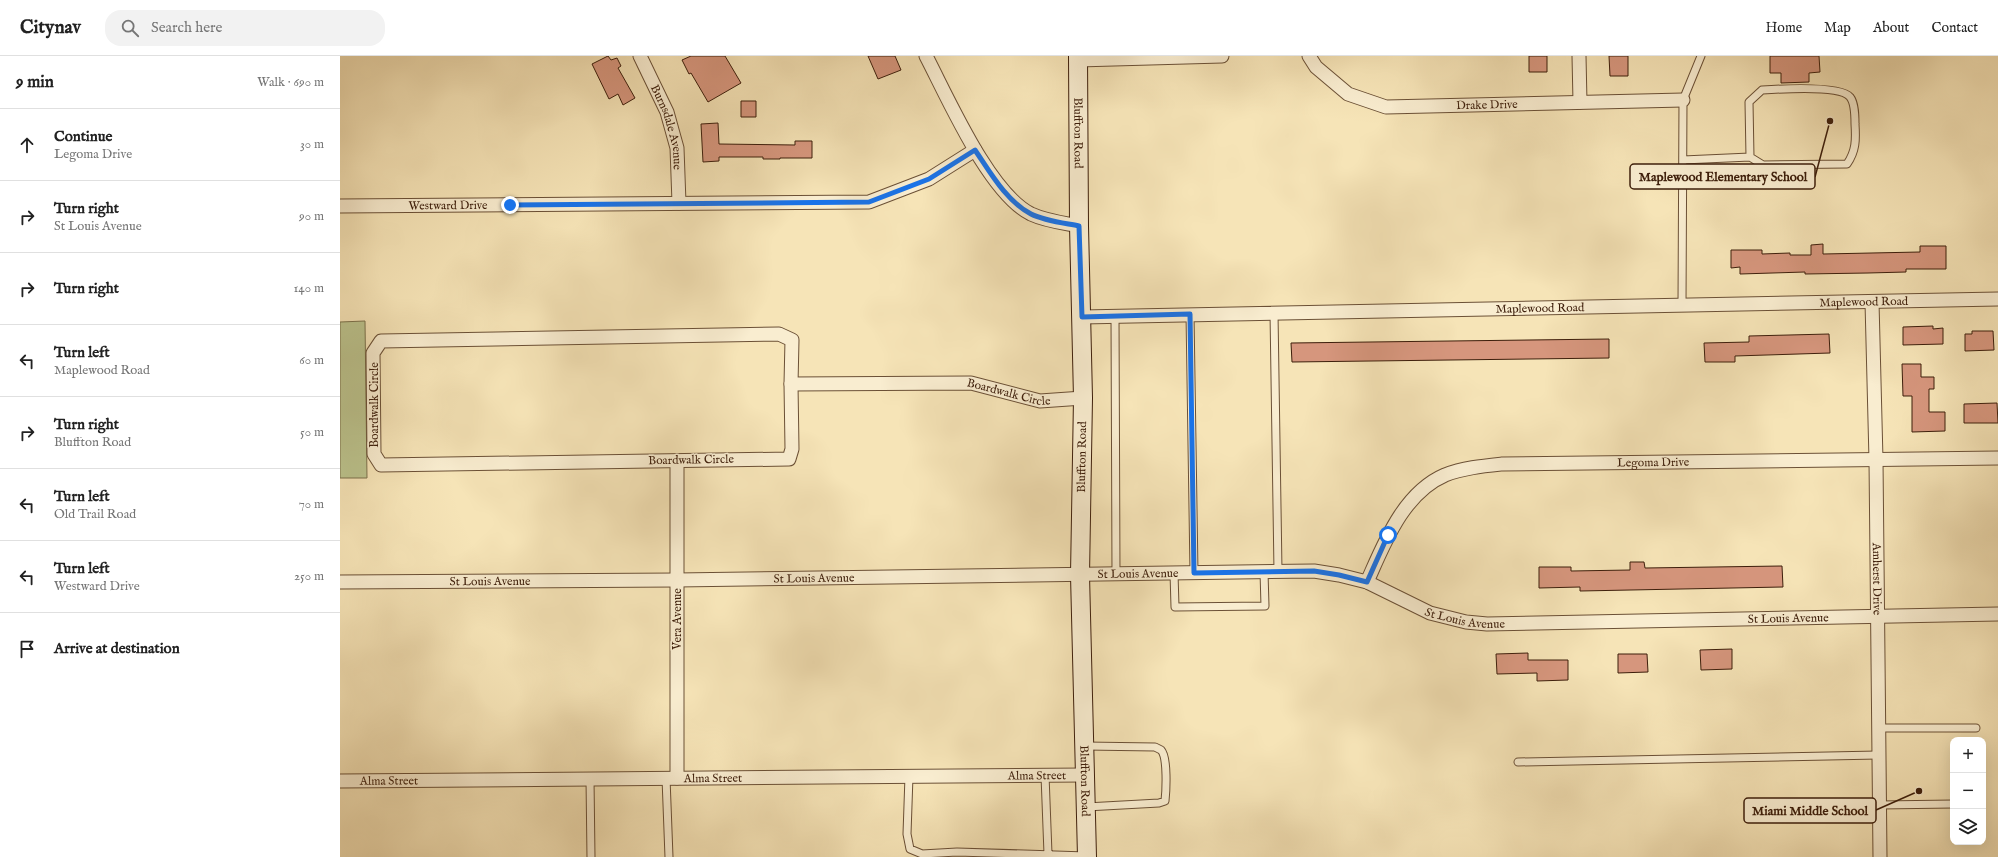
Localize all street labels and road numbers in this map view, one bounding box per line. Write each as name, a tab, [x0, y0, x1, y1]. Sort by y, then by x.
street label: Burnsdale Avenue	[647, 82, 685, 171]
street label: Drake Drive	[1456, 96, 1518, 113]
street label: Bluffton Road	[1071, 97, 1086, 169]
street label: Westward Drive	[408, 197, 488, 213]
street label: Maplewood Road	[1819, 293, 1909, 311]
street label: Maplewood Road	[1495, 300, 1585, 317]
street label: Boardwalk Circle	[367, 362, 382, 448]
street label: Boardwalk Circle	[965, 375, 1052, 409]
street label: Bluffton Road	[1074, 421, 1090, 493]
street label: Boardwalk Circle	[648, 452, 734, 468]
street label: Legoma Drive	[1617, 454, 1690, 470]
street label: Amherst Drive	[1869, 542, 1885, 616]
street label: St Louis Avenue	[1097, 565, 1179, 582]
street label: St Louis Avenue	[773, 570, 855, 586]
street label: St Louis Avenue	[449, 573, 531, 589]
street label: Vera Avenue	[670, 588, 685, 651]
street label: St Louis Avenue	[1422, 604, 1505, 632]
street label: St Louis Avenue	[1748, 610, 1829, 626]
street label: Bluffton Road	[1077, 745, 1094, 817]
street label: Alma Street	[1007, 768, 1066, 783]
street label: Alma Street	[683, 770, 742, 786]
street label: Alma Street	[359, 773, 418, 788]

